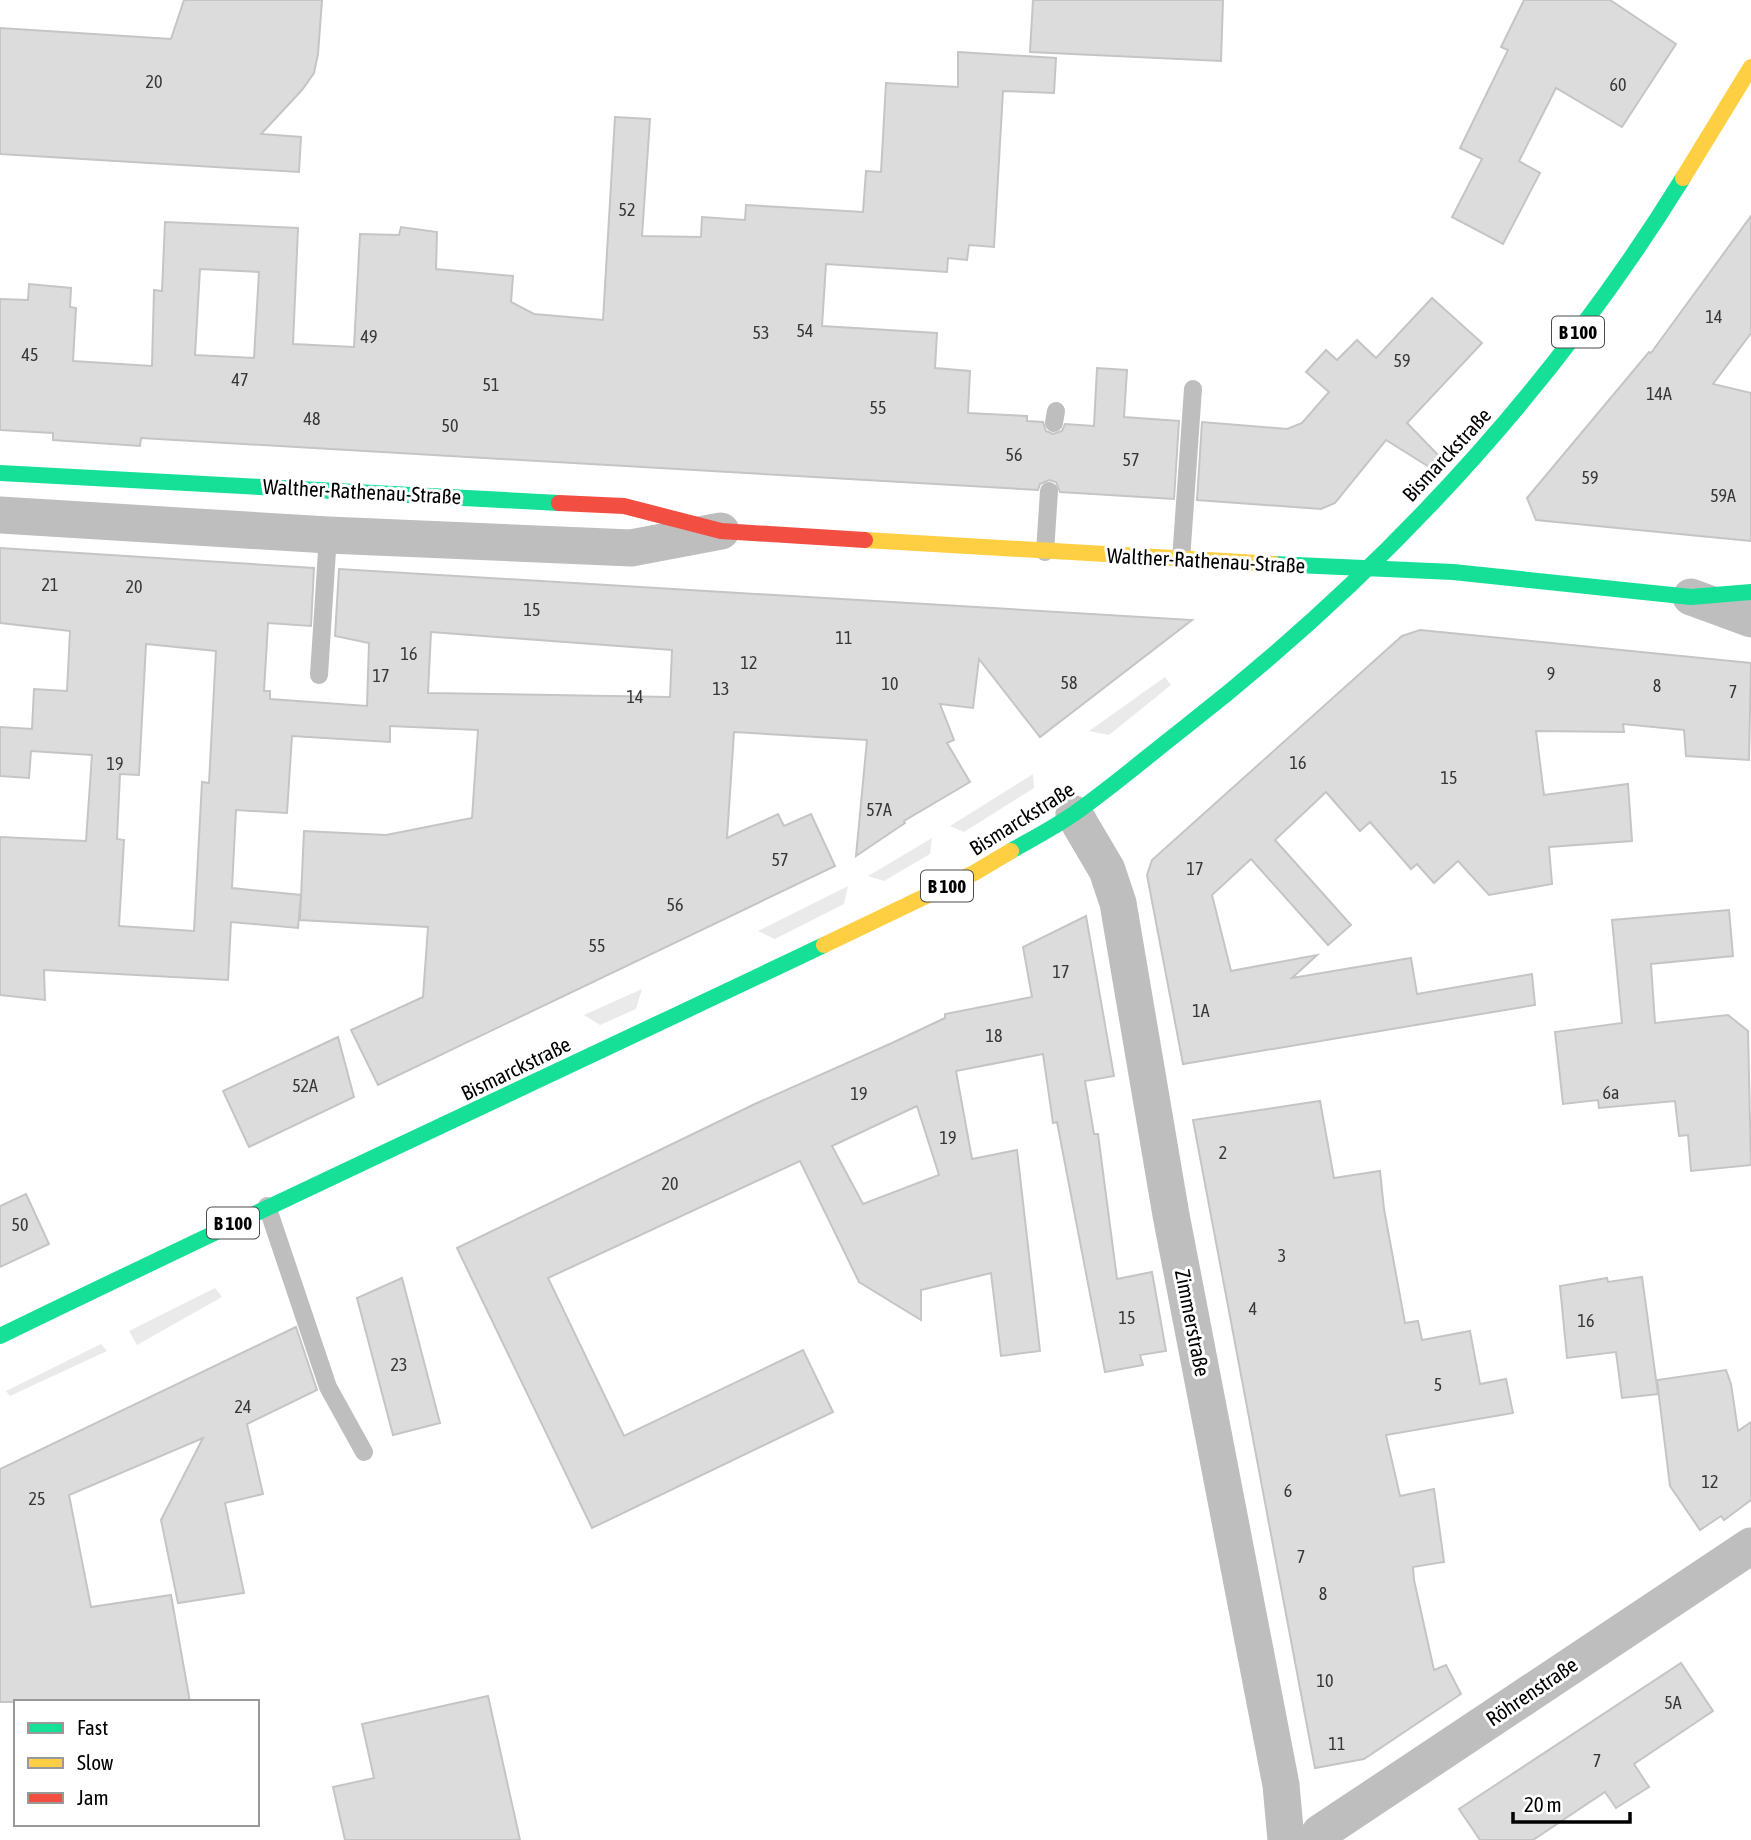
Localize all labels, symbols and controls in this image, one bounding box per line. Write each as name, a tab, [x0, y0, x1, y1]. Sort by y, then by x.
house number: 20	[146, 71, 162, 92]
house number: 60	[1610, 74, 1626, 95]
house number: 52	[619, 199, 635, 220]
house number: 14	[1706, 306, 1722, 327]
road number: B 100	[1552, 316, 1604, 348]
house number: 54	[797, 320, 813, 341]
house number: 53	[753, 322, 769, 343]
house number: 49	[361, 326, 377, 347]
house number: 45	[22, 344, 38, 365]
house number: 59	[1394, 350, 1410, 371]
house number: 47	[232, 369, 248, 390]
house number: 51	[483, 374, 499, 395]
house number: 14A	[1646, 383, 1672, 404]
house number: 55	[870, 397, 886, 418]
street label: Bismarckstraße	[1397, 403, 1496, 506]
house number: 48	[304, 408, 320, 429]
house number: 50	[442, 415, 458, 436]
house number: 56	[1006, 444, 1022, 465]
house number: 57	[1123, 449, 1139, 470]
house number: 59	[1582, 467, 1598, 488]
street label: Walther-Rathenau-Straße	[262, 474, 462, 508]
house number: 59A	[1710, 485, 1736, 506]
street label: Walther-Rathenau-Straße	[1106, 543, 1306, 577]
house number: 21	[42, 574, 58, 595]
house number: 20	[126, 576, 142, 597]
house number: 15	[524, 599, 540, 620]
house number: 11	[836, 627, 852, 648]
house number: 16	[401, 643, 417, 664]
house number: 12	[741, 652, 757, 673]
house number: 9	[1547, 663, 1555, 684]
house number: 17	[373, 665, 389, 686]
house number: 58	[1061, 672, 1077, 693]
house number: 10	[882, 673, 898, 694]
house number: 8	[1653, 675, 1661, 696]
house number: 13	[713, 678, 729, 699]
house number: 7	[1729, 681, 1737, 702]
house number: 14	[627, 686, 643, 707]
house number: 16	[1290, 752, 1306, 773]
house number: 19	[107, 753, 123, 774]
house number: 15	[1441, 767, 1457, 788]
street label: Bismarckstraße	[965, 777, 1078, 860]
house number: 57A	[866, 799, 892, 820]
house number: 57	[772, 849, 788, 870]
house number: 17	[1187, 858, 1203, 879]
road number: B 100	[921, 870, 973, 902]
house number: 56	[667, 894, 683, 915]
house number: 55	[589, 935, 605, 956]
house number: 17	[1053, 961, 1069, 982]
house number: 1A	[1192, 1000, 1210, 1021]
house number: 18	[986, 1025, 1002, 1046]
street label: Bismarckstraße	[457, 1031, 574, 1105]
house number: 52A	[292, 1075, 318, 1096]
house number: 6a	[1603, 1082, 1619, 1103]
house number: 19	[851, 1083, 867, 1104]
house number: 19	[940, 1127, 956, 1148]
house number: 2	[1219, 1142, 1227, 1163]
house number: 20	[662, 1173, 678, 1194]
road number: B 100	[207, 1208, 259, 1238]
house number: 50	[12, 1214, 28, 1235]
house number: 3	[1278, 1245, 1286, 1266]
street label: Zimmerstraße	[1171, 1267, 1215, 1378]
house number: 4	[1249, 1298, 1257, 1319]
house number: 15	[1119, 1307, 1135, 1328]
house number: 16	[1578, 1310, 1594, 1331]
house number: 23	[391, 1354, 407, 1375]
house number: 5	[1434, 1374, 1442, 1395]
house number: 24	[235, 1396, 251, 1417]
house number: 12	[1702, 1471, 1718, 1492]
house number: 6	[1284, 1480, 1292, 1501]
house number: 25	[29, 1488, 45, 1509]
house number: 7	[1297, 1546, 1305, 1567]
house number: 8	[1319, 1583, 1327, 1604]
street label: Röhrenstraße	[1481, 1652, 1582, 1730]
house number: 10	[1317, 1670, 1333, 1691]
house number: 5A	[1664, 1692, 1682, 1713]
legend	[14, 1700, 259, 1826]
text: Fast	[77, 1715, 108, 1739]
house number: 11	[1329, 1733, 1345, 1754]
text: Slow	[77, 1750, 114, 1774]
house number: 7	[1593, 1750, 1601, 1771]
scale bar	[1513, 1780, 1630, 1824]
text: Jam	[77, 1785, 109, 1809]
text: 20 m	[1524, 1792, 1562, 1816]

